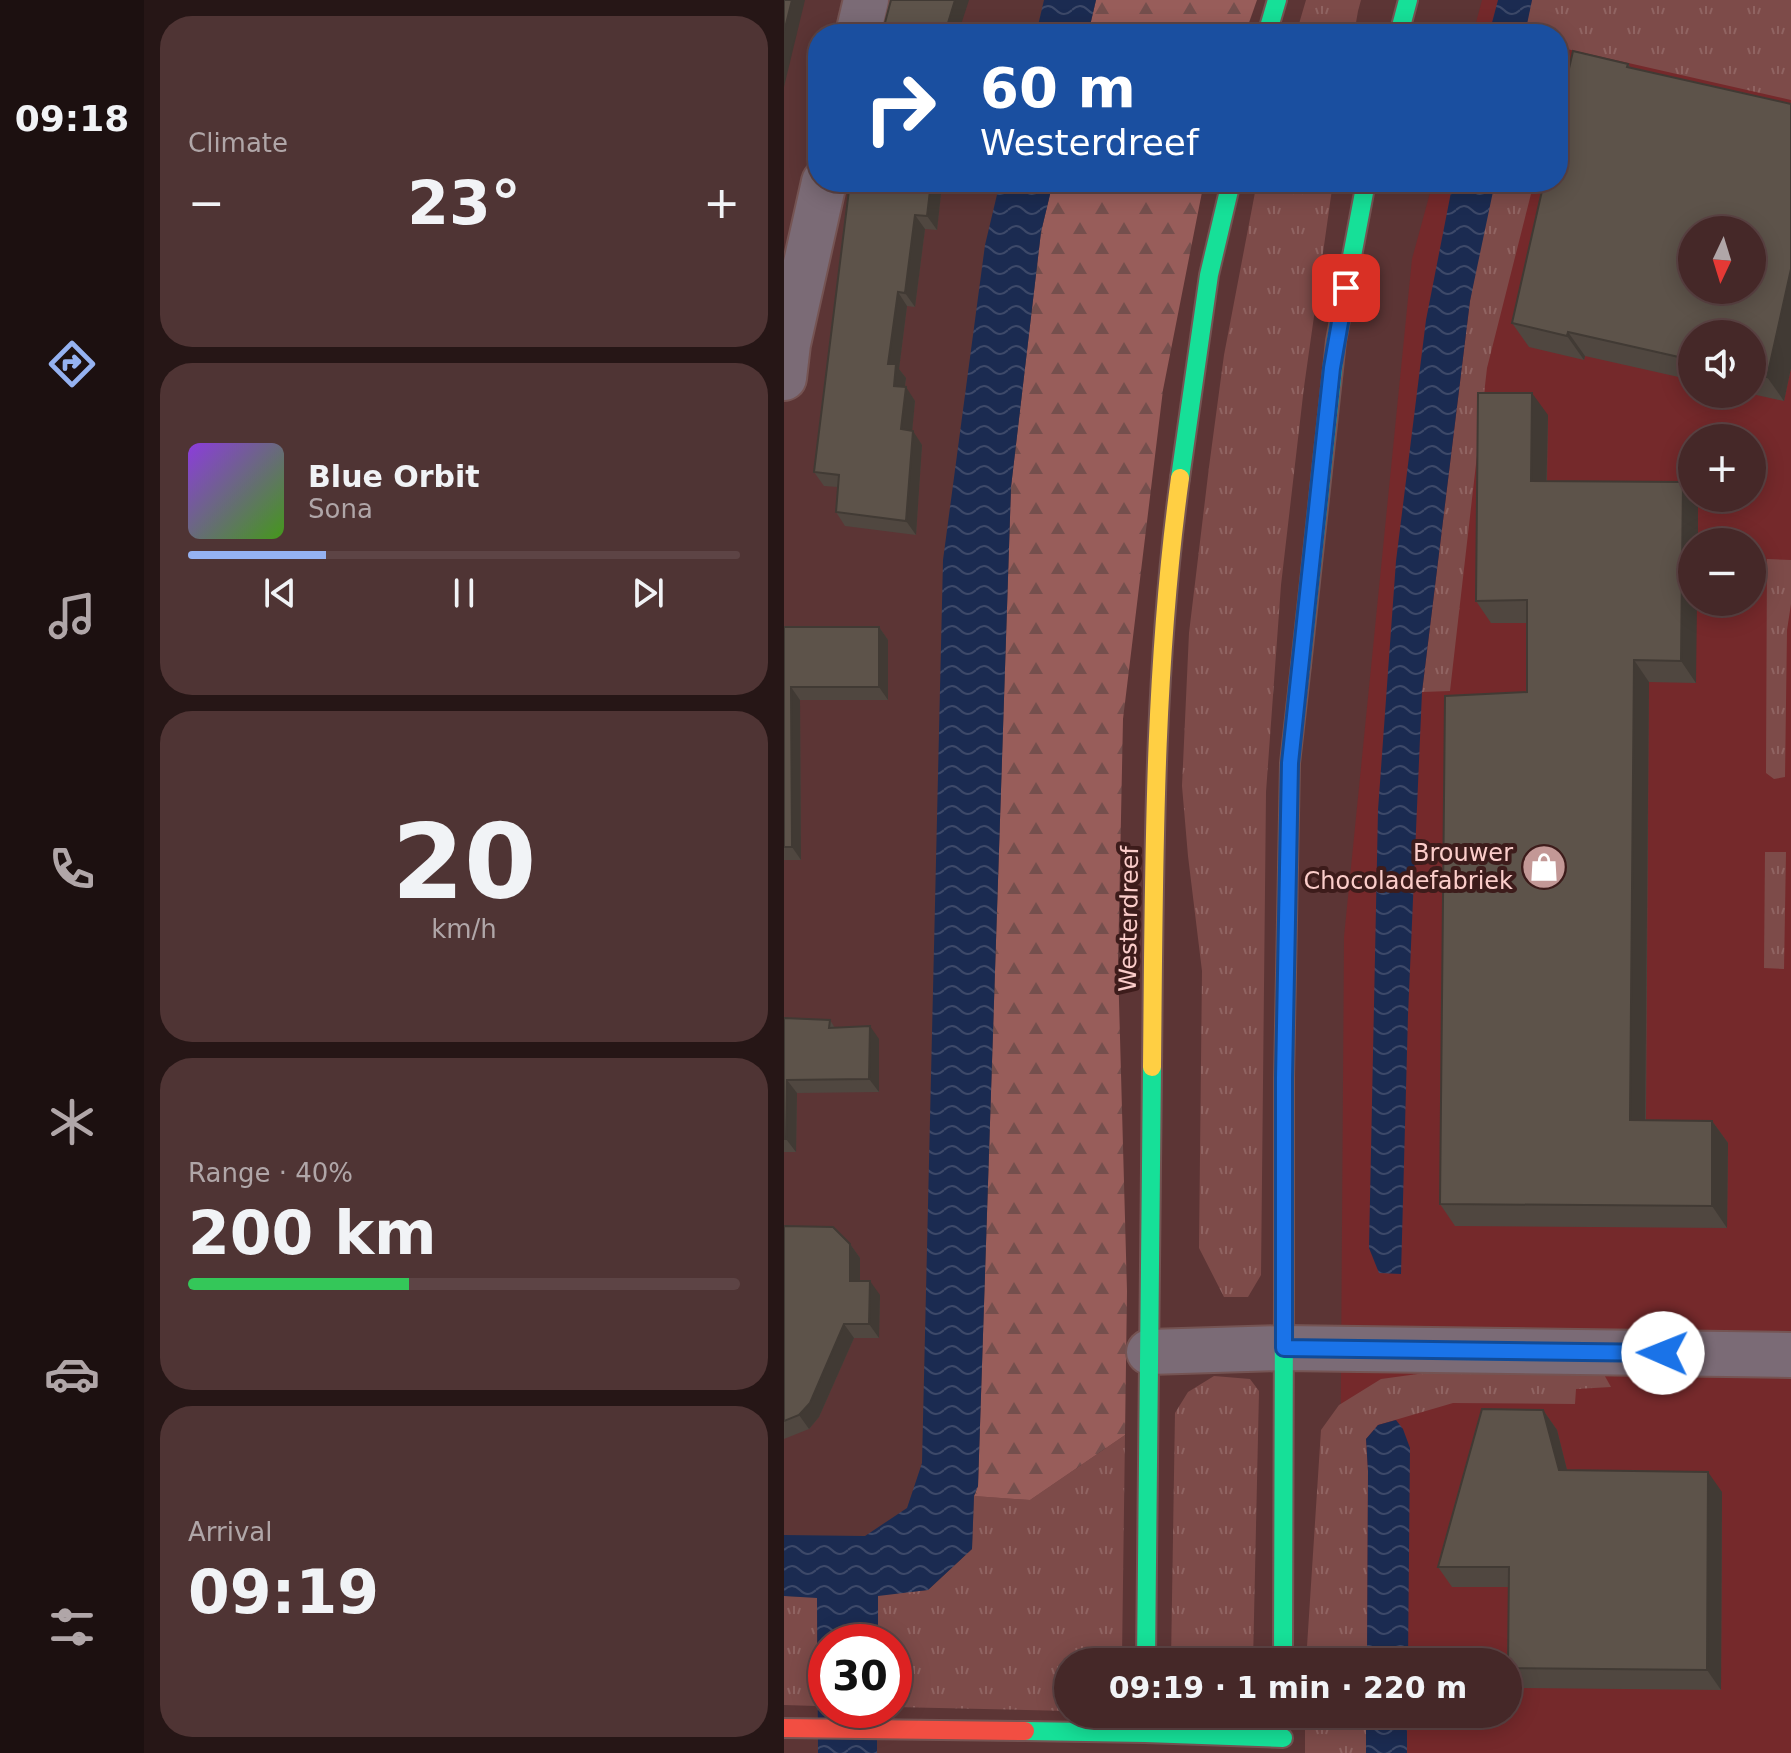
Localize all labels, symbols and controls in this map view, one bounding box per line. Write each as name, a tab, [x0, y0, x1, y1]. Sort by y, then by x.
text: 60 m	[980, 55, 1136, 120]
icon: right	[848, 56, 952, 160]
text: 09:18	[15, 98, 129, 139]
text: Westerdreef	[980, 122, 1199, 163]
text: Climate	[188, 128, 288, 158]
text: 23°	[407, 168, 521, 238]
text: −	[188, 177, 225, 228]
text: +	[703, 177, 740, 228]
north arrow	[1678, 216, 1766, 304]
map controls	[1678, 216, 1766, 616]
pin	[1312, 254, 1380, 322]
icon: arrive	[1324, 266, 1368, 310]
button: sound	[1678, 320, 1766, 408]
icon: directions	[44, 336, 100, 392]
button: +	[1678, 424, 1766, 512]
text: Blue Orbit	[308, 459, 480, 494]
text: Sona	[308, 494, 373, 524]
button: −	[1678, 528, 1766, 616]
icon: previous	[258, 571, 302, 615]
icon: pause	[442, 571, 486, 615]
icon: next	[626, 571, 670, 615]
icon: music	[44, 588, 100, 644]
text: 20	[392, 801, 536, 923]
place label: Brouwer Chocoladefabriek	[1304, 839, 1513, 895]
icon: phone	[44, 841, 100, 897]
shop icon: Brouwer Chocoladefabriek	[1520, 843, 1568, 891]
street label: Westerdreef	[1114, 845, 1144, 992]
text: km/h	[431, 914, 497, 944]
icon: climate	[44, 1094, 100, 1150]
text: Range · 40%	[188, 1158, 353, 1188]
text: 200 km	[188, 1198, 437, 1268]
position arrow	[1621, 1311, 1705, 1395]
icon: car	[44, 1346, 100, 1402]
text: Arrival	[188, 1517, 272, 1547]
text: 09:19	[188, 1557, 379, 1627]
icon: filters	[44, 1599, 100, 1655]
speed limit sign: 30	[808, 1624, 912, 1728]
text: 09:19 · 1 min · 220 m	[1109, 1670, 1467, 1705]

